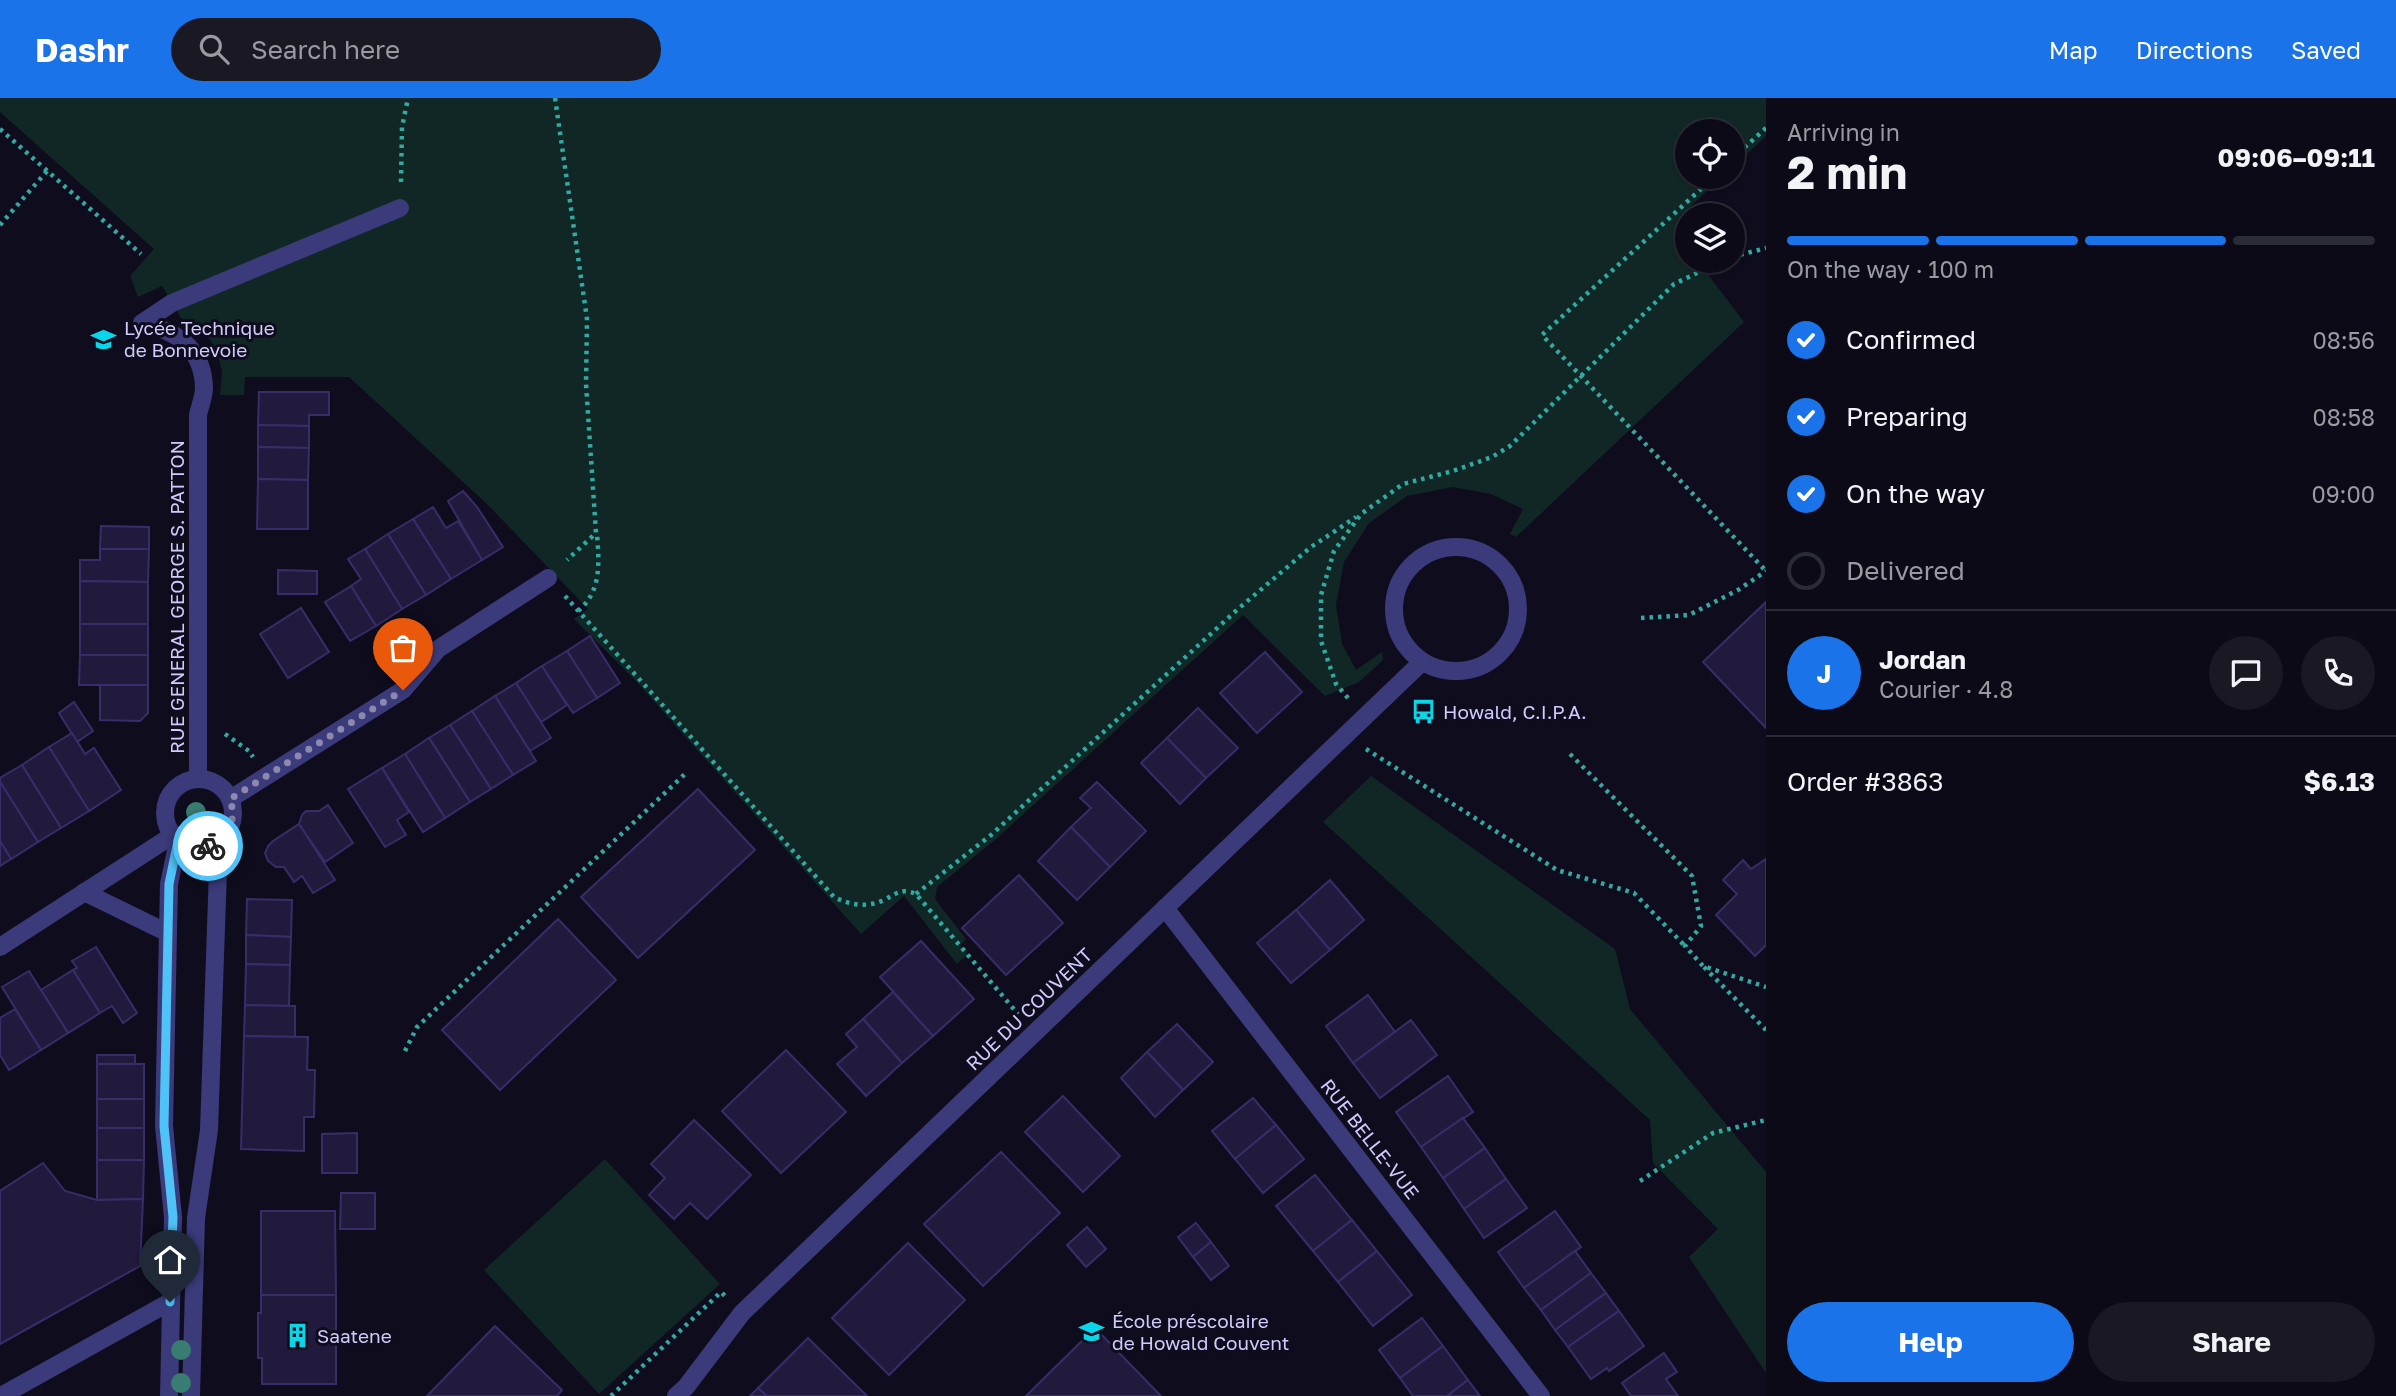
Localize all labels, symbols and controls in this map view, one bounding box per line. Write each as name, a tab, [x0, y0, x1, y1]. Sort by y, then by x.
search box	[171, 18, 661, 81]
text: Dashr	[35, 30, 129, 69]
icon: search	[195, 30, 233, 68]
text: Search here	[251, 34, 400, 65]
text: Map	[2049, 35, 2098, 64]
text: Directions	[2136, 35, 2253, 64]
text: Saved	[2291, 35, 2361, 64]
text: Arriving in	[1787, 118, 1900, 146]
map controls	[1675, 119, 1745, 273]
button: locate	[1675, 119, 1745, 189]
text: 09:06–09:11	[2218, 142, 2375, 173]
text: 2 min	[1787, 144, 1907, 199]
button: layers	[1675, 203, 1745, 273]
text: On the way · 100 m	[1787, 255, 1994, 283]
place label: Lycée Technique de Bonnevoie	[124, 316, 275, 361]
icon: check	[1787, 321, 1825, 359]
text: Confirmed	[1846, 324, 1976, 355]
school or university icon: Lycée Technique de Bonnevoie	[90, 325, 118, 353]
text: 08:56	[2313, 326, 2375, 354]
icon: check	[1787, 398, 1825, 436]
text: Preparing	[1846, 401, 1968, 432]
text: 08:58	[2312, 403, 2375, 431]
street label: RUE GENERAL GEORGE S. PATTON	[165, 440, 188, 754]
icon: check	[1787, 475, 1825, 513]
text: On the way	[1846, 478, 1985, 509]
text: 09:00	[2311, 480, 2375, 508]
text: Delivered	[1846, 555, 1965, 586]
pin	[373, 618, 433, 690]
icon: bag	[384, 629, 422, 667]
button: chat	[2209, 636, 2283, 710]
button: phone	[2301, 636, 2375, 710]
text: Jordan	[1879, 644, 1966, 675]
text: J	[1817, 658, 1831, 689]
text: Courier · 4.8	[1879, 675, 2013, 703]
bus stop icon: Howald, C.I.P.A.	[1409, 698, 1437, 726]
place label: Howald, C.I.P.A.	[1443, 700, 1587, 723]
text: Order #3863	[1787, 766, 1944, 797]
text: $6.13	[2303, 766, 2375, 797]
courier	[173, 811, 243, 881]
icon: bike	[189, 827, 227, 865]
street label: RUE DU COUVENT	[961, 942, 1097, 1075]
street label: RUE BELLE-VUE	[1316, 1074, 1424, 1203]
pin	[140, 1230, 200, 1302]
icon: home	[151, 1241, 189, 1279]
button: Help	[1787, 1302, 2074, 1382]
button: Share	[2088, 1302, 2375, 1382]
place label: École préscolaire de Howald Couvent	[1112, 1309, 1289, 1354]
school or university icon: École préscolaire de Howald Couvent	[1078, 1318, 1106, 1346]
building icon: Saatene	[283, 1322, 311, 1350]
place label: Saatene	[317, 1324, 392, 1347]

